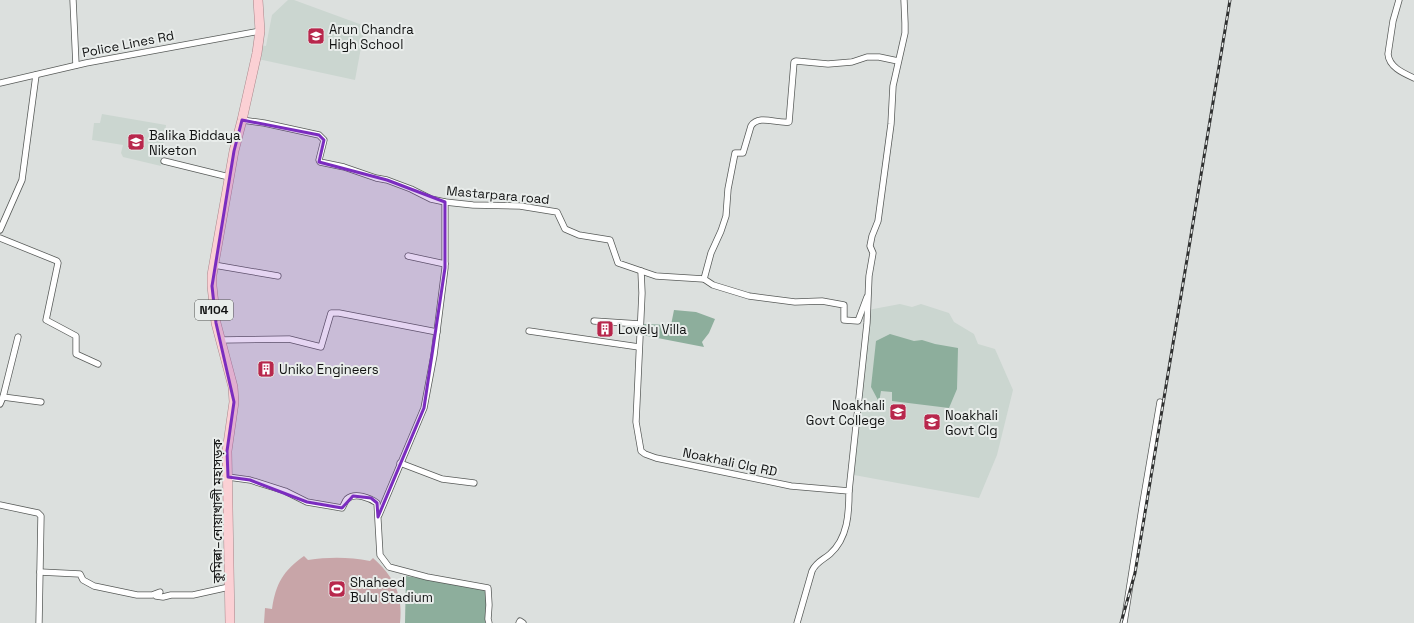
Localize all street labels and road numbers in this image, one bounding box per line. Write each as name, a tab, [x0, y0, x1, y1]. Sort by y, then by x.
street label: Police Lines Rd	[80, 27, 176, 61]
street label: Mastarpara road	[446, 182, 550, 208]
road number: N104	[195, 300, 233, 320]
street label: কুমিল্লা–নোয়াখালী মহাসড়ক	[209, 438, 226, 584]
street label: Noakhali Clg RD	[681, 444, 779, 480]

